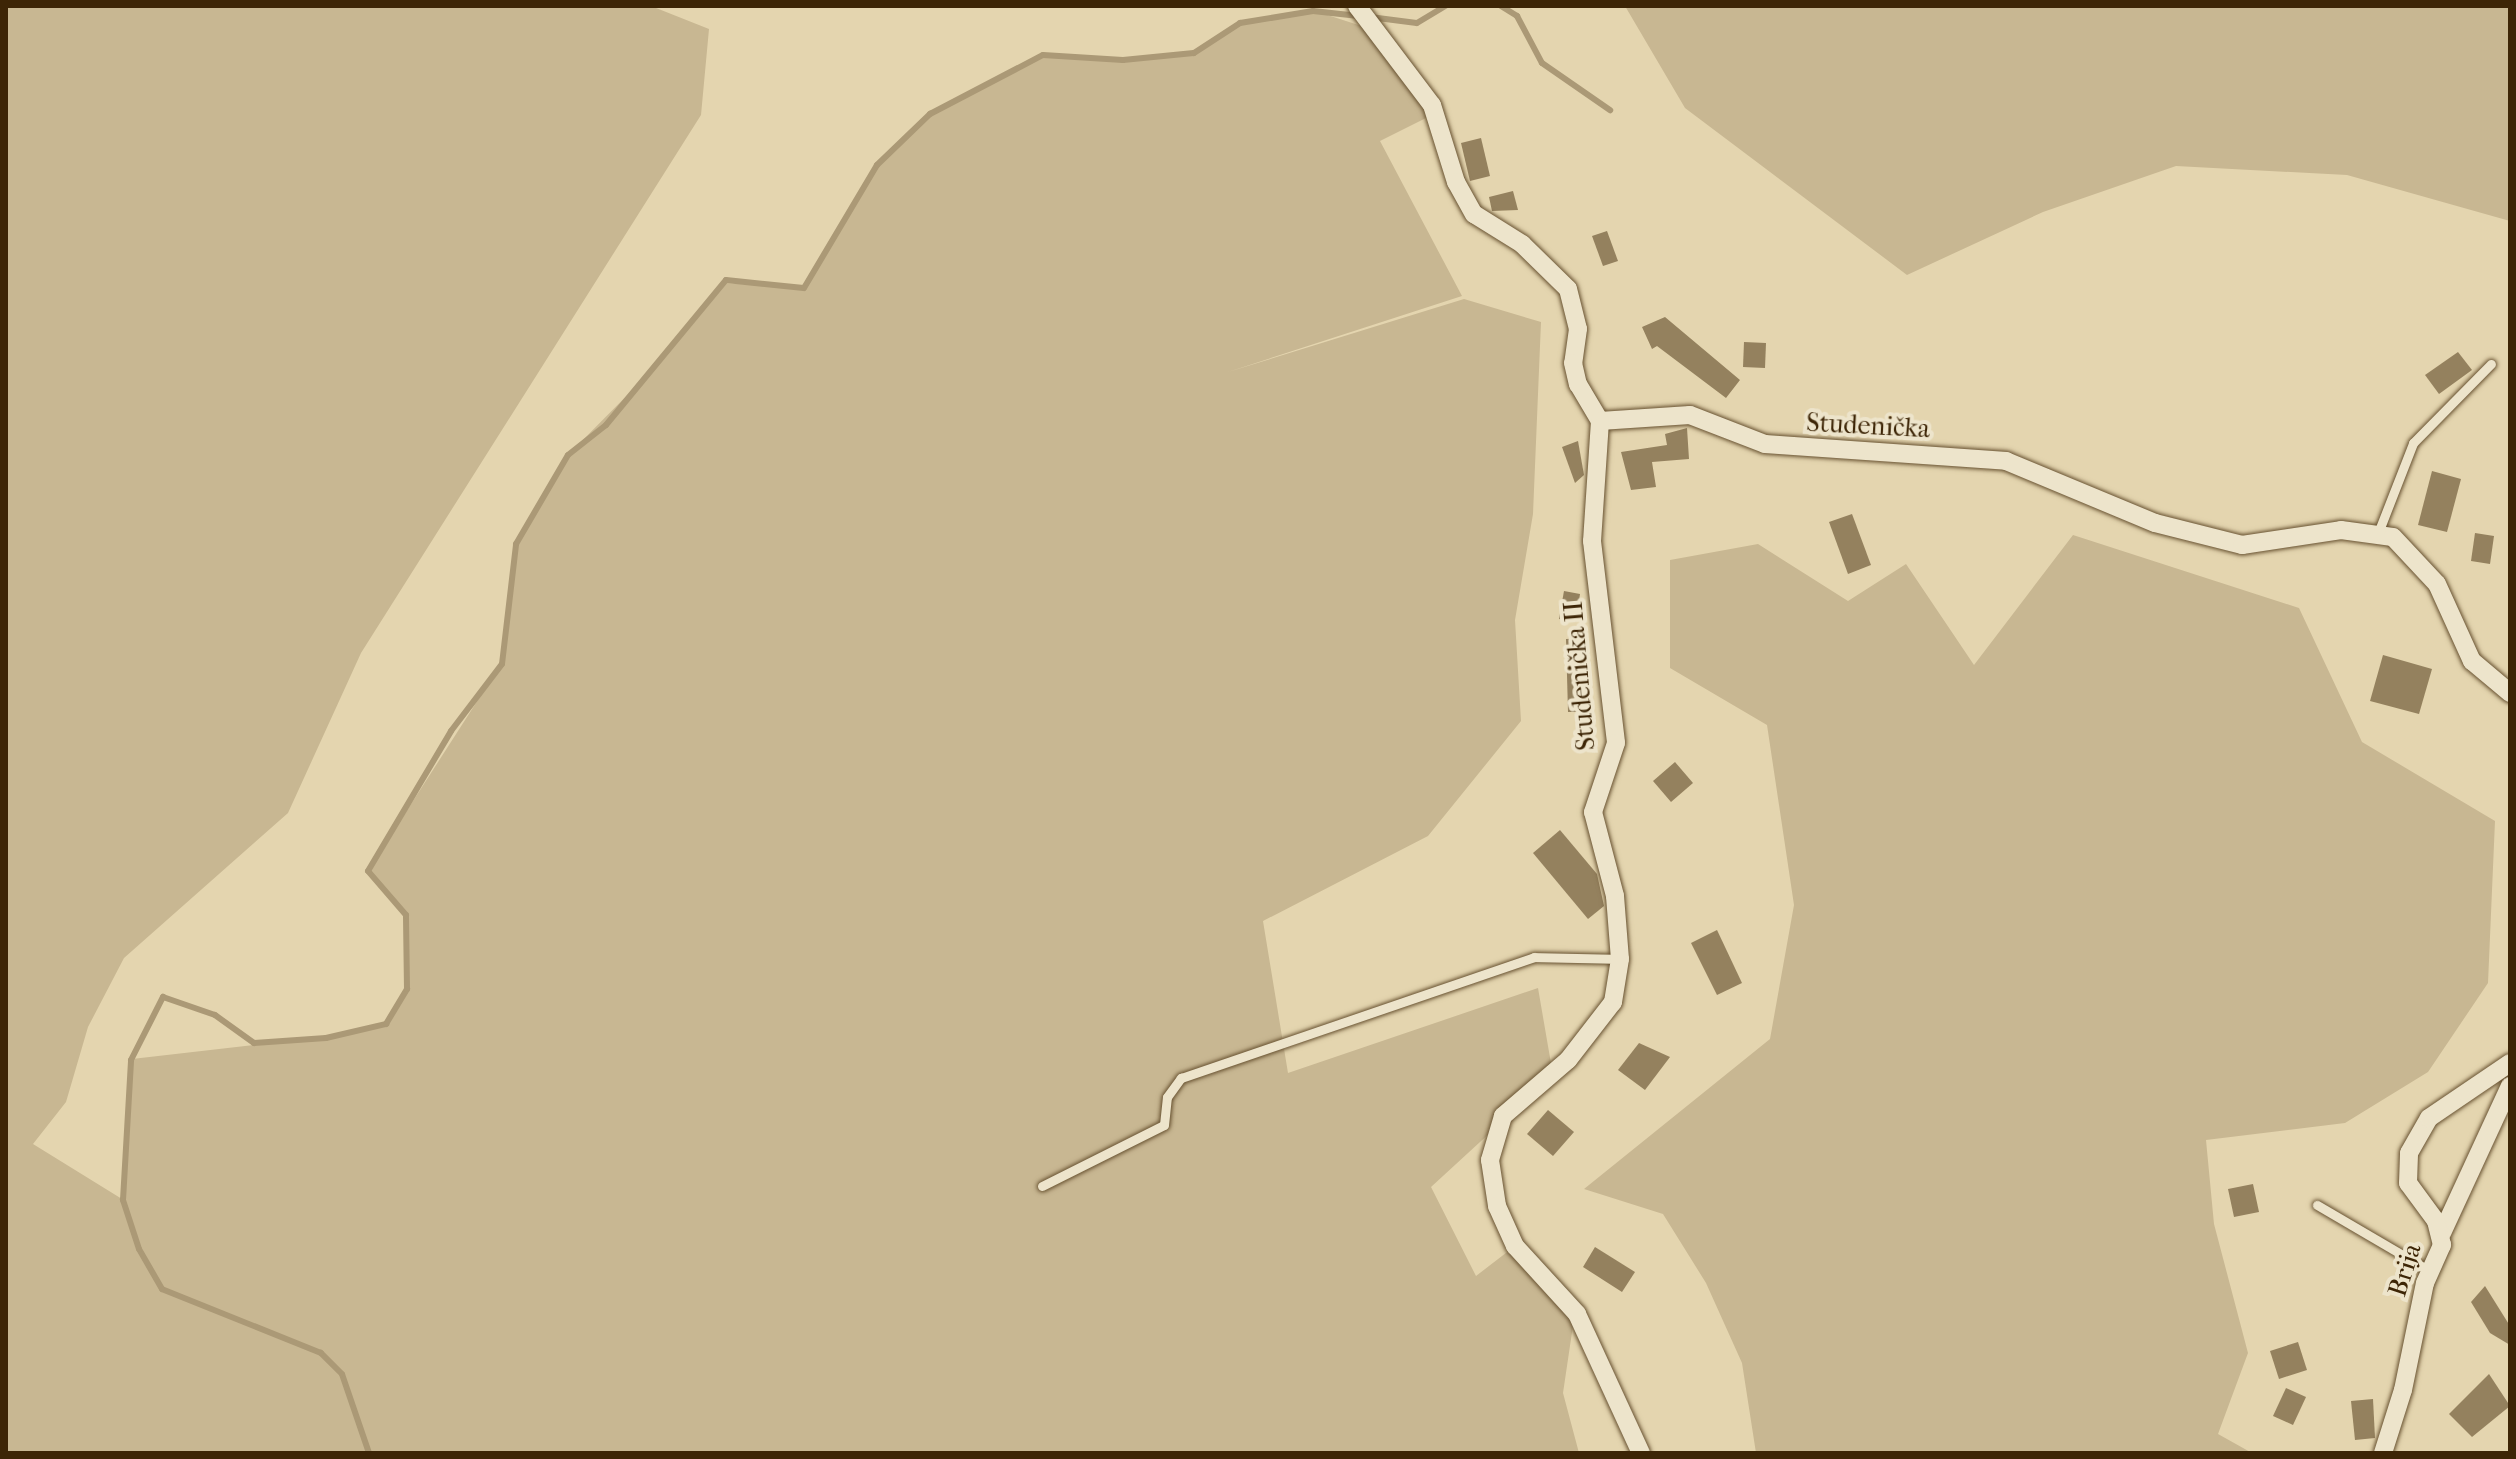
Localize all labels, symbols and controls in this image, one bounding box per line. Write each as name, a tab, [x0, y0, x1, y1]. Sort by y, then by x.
street label: Studenička	[1805, 407, 1931, 445]
street label: Studenička II	[1558, 600, 1602, 752]
street label: Brija	[2382, 1239, 2428, 1301]

